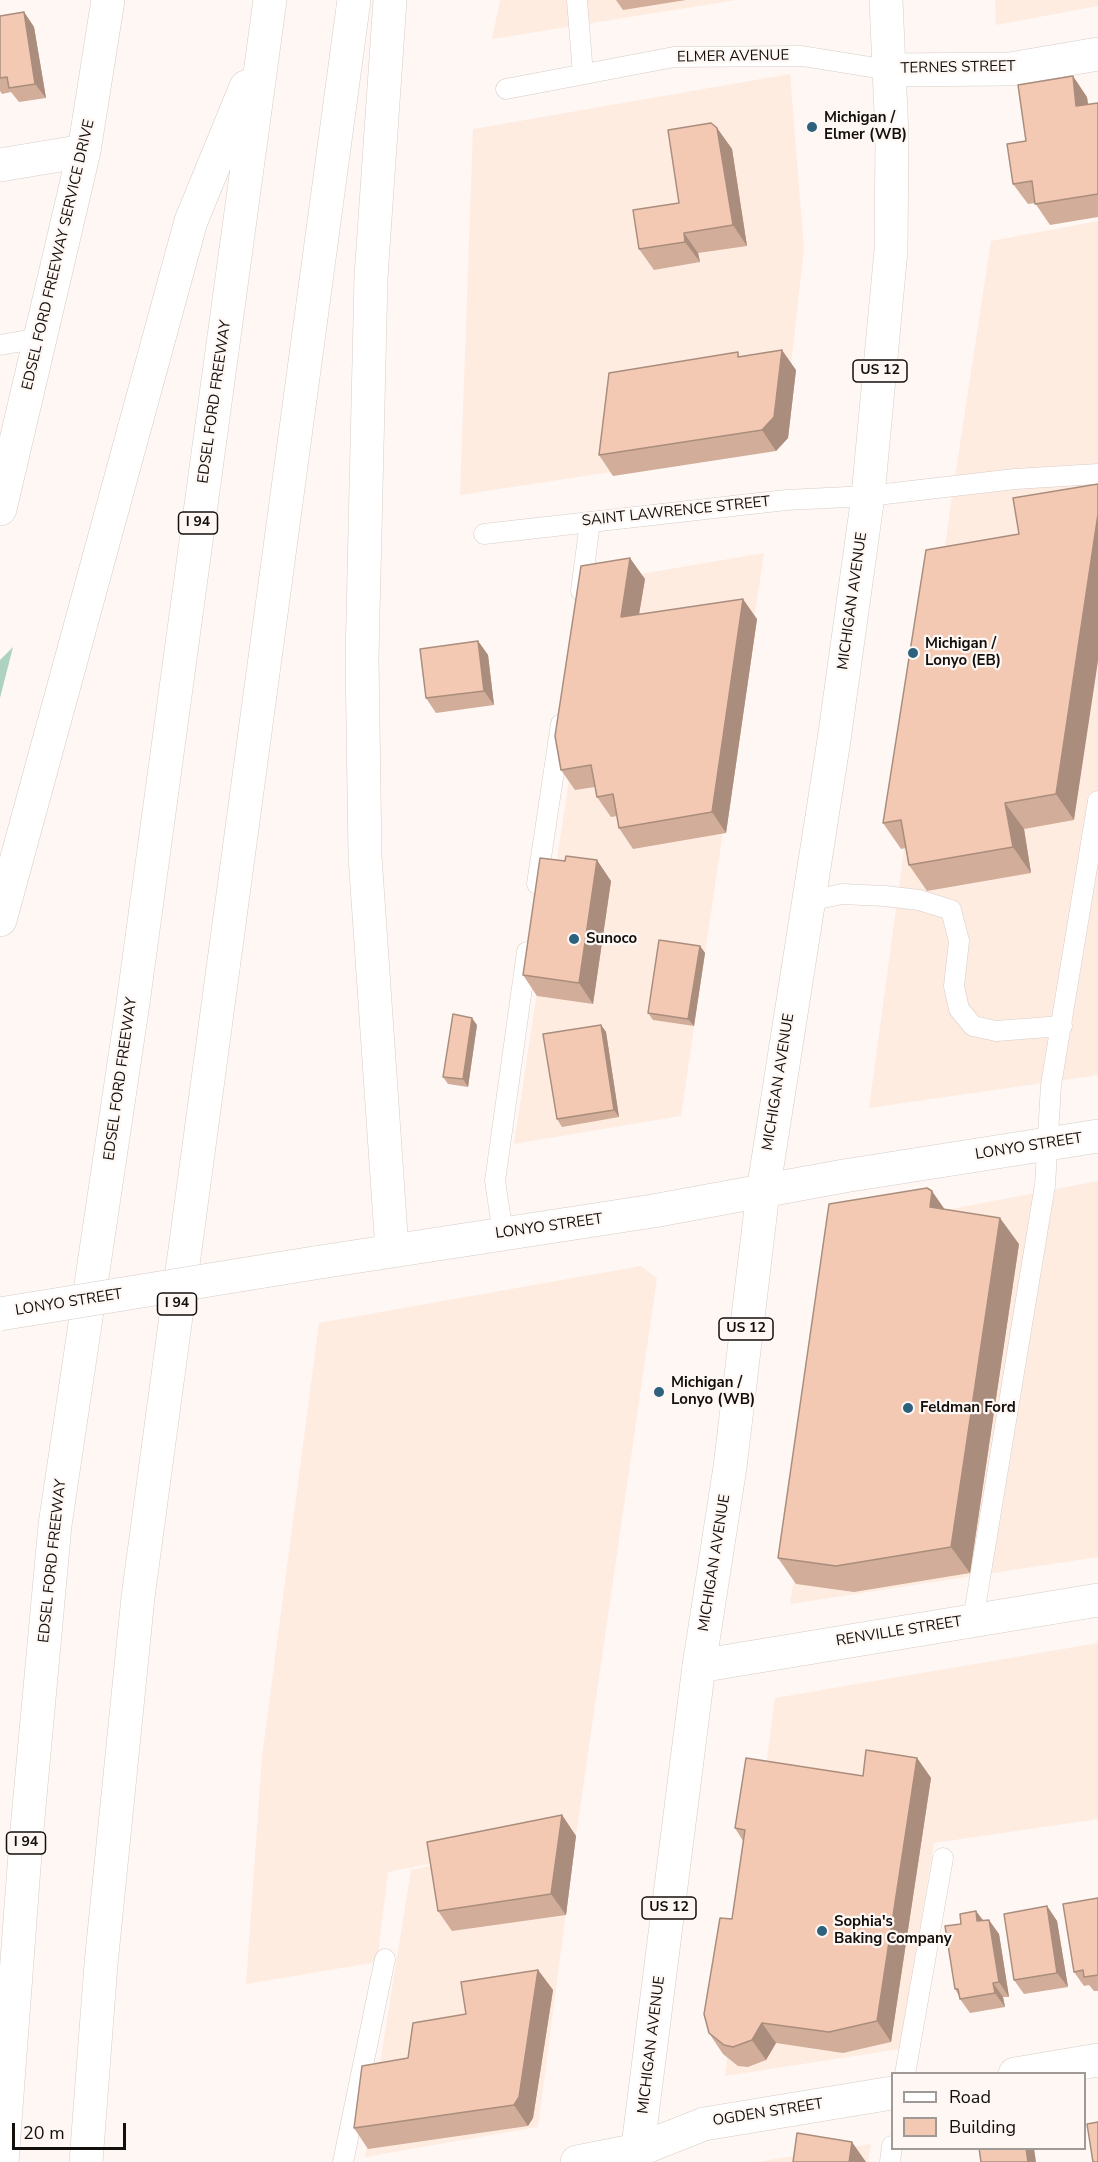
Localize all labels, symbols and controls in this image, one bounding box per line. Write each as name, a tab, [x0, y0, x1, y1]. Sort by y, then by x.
street label: ELMER AVENUE	[677, 47, 789, 67]
street label: TERNES STREET	[900, 58, 1016, 78]
place label: Michigan / Elmer (WB)	[824, 109, 907, 144]
street label: EDSEL FORD FREEWAY SERVICE DRIVE	[19, 118, 99, 392]
marker: Michigan / Elmer (WB)	[805, 120, 819, 134]
street label: EDSEL FORD FREEWAY	[195, 319, 235, 485]
road number: US 12	[853, 360, 907, 382]
street label: SAINT LAWRENCE STREET	[581, 493, 771, 531]
road number: I 94	[178, 512, 218, 534]
street label: MICHIGAN AVENUE	[834, 531, 872, 671]
place label: Michigan / Lonyo (EB)	[925, 635, 1001, 670]
marker: Michigan / Lonyo (EB)	[906, 646, 920, 660]
place label: Sunoco	[586, 930, 637, 948]
marker: Sunoco	[567, 932, 581, 946]
street label: EDSEL FORD FREEWAY	[101, 996, 141, 1162]
street label: MICHIGAN AVENUE	[759, 1012, 799, 1152]
street label: LONYO STREET	[974, 1130, 1084, 1164]
street label: LONYO STREET	[494, 1211, 604, 1243]
street label: LONYO STREET	[14, 1286, 124, 1320]
road number: I 94	[158, 1293, 196, 1315]
road number: US 12	[719, 1318, 773, 1340]
place label: Michigan / Lonyo (WB)	[671, 1374, 755, 1409]
marker: Michigan / Lonyo (WB)	[652, 1385, 666, 1399]
place label: Feldman Ford	[920, 1399, 1016, 1417]
marker: Feldman Ford	[901, 1401, 915, 1415]
street label: EDSEL FORD FREEWAY	[35, 1478, 71, 1644]
street label: MICHIGAN AVENUE	[695, 1493, 735, 1633]
street label: RENVILLE STREET	[835, 1613, 963, 1651]
road number: I 94	[6, 1832, 46, 1854]
road number: US 12	[642, 1897, 696, 1919]
place label: Sophia's Baking Company	[834, 1913, 952, 1948]
marker: Sophia's Baking Company	[815, 1924, 829, 1938]
street label: MICHIGAN AVENUE	[635, 1975, 669, 2115]
legend	[891, 2072, 1086, 2150]
text: Road	[949, 2085, 991, 2109]
street label: OGDEN STREET	[711, 2095, 825, 2131]
scale bar	[15, 2111, 129, 2149]
text: Building	[949, 2115, 1016, 2139]
text: 20 m	[23, 2121, 65, 2145]

